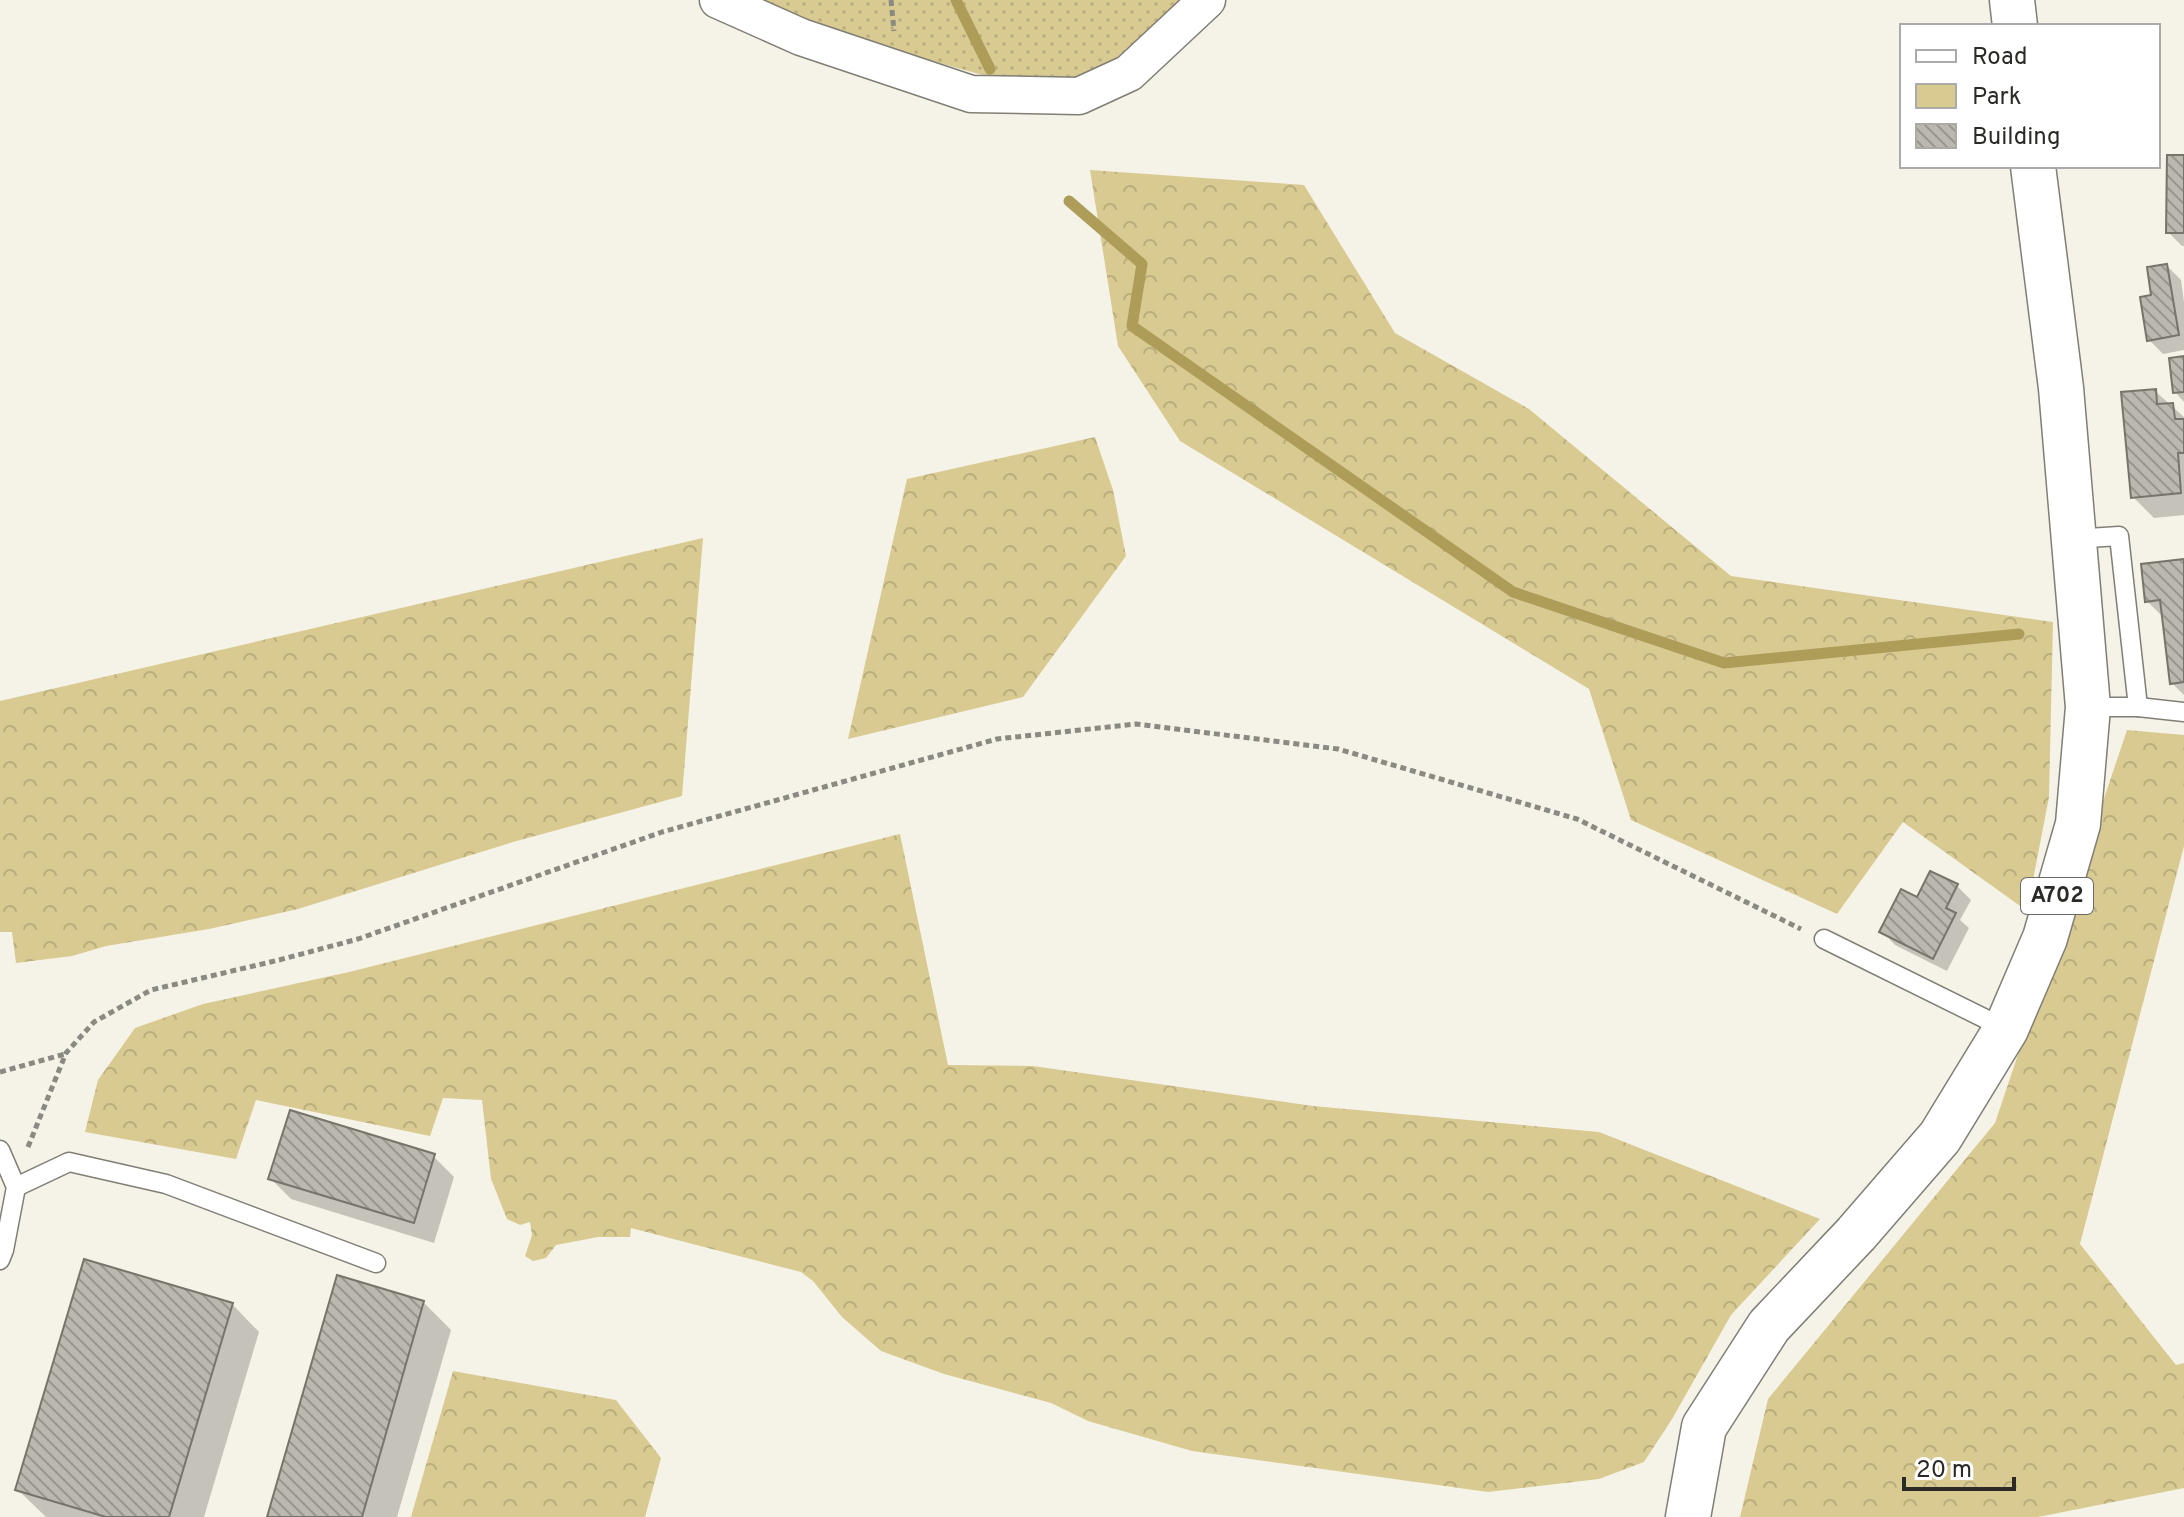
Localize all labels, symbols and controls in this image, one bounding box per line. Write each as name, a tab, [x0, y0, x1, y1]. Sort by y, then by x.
legend	[1900, 24, 2160, 168]
text: Road	[1972, 43, 2028, 73]
text: Park	[1972, 83, 2022, 113]
text: Building	[1972, 123, 2061, 153]
road number: A702	[2021, 878, 2093, 914]
scale bar	[1904, 1441, 2014, 1491]
text: 20 m	[1916, 1456, 1972, 1486]

